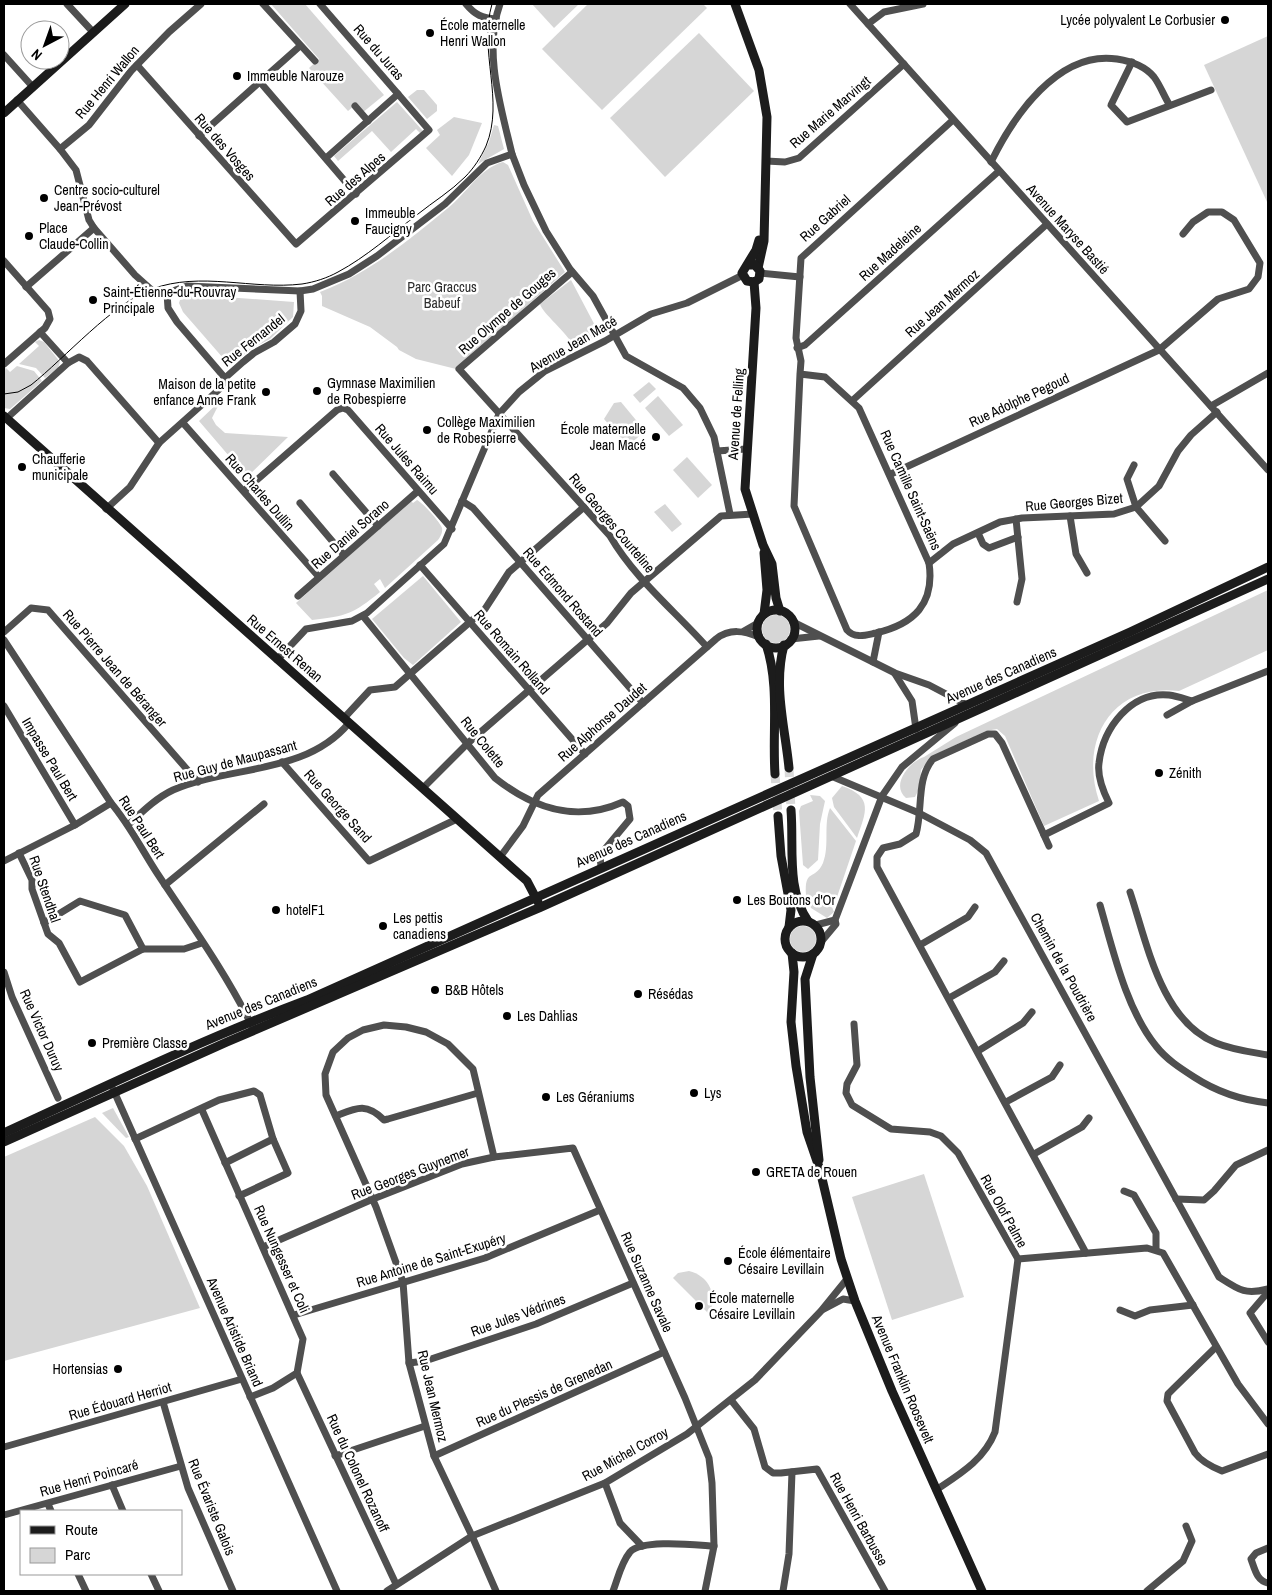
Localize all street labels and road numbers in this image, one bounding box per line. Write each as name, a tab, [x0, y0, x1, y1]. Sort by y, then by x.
street label: Rue du Juras	[350, 20, 408, 84]
street label: Rue Henri Wallon	[71, 42, 143, 122]
street label: Rue Marie Marvingt	[786, 72, 874, 152]
street label: Rue des Vosges	[191, 110, 259, 185]
street label: Rue des Alpes	[321, 148, 389, 210]
street label: Avenue Maryse Bastié	[1022, 179, 1113, 278]
street label: Rue Gabriel	[796, 191, 854, 245]
street label: Rue Madeleine	[855, 219, 925, 285]
street label: Rue Olympe de Gouges	[455, 264, 560, 358]
street label: Rue Jean Mermoz	[901, 265, 983, 341]
street label: Rue Fernandel	[218, 310, 288, 370]
street label: Avenue Jean Macé	[525, 312, 620, 377]
street label: Avenue de Felling	[724, 367, 748, 461]
street label: Rue Adolphe Pegoud	[966, 369, 1072, 431]
street label: Rue Jules Raimu	[371, 420, 443, 498]
street label: Rue Camille Saint-Saëns	[876, 427, 946, 553]
street label: Rue Charles Dullin	[222, 450, 298, 534]
street label: Rue Georges Courteline	[565, 470, 659, 576]
street label: Rue Georges Bizet	[1025, 489, 1123, 515]
street label: Rue Daniel Sorano	[307, 495, 393, 573]
street label: Rue Edmond Rostand	[519, 543, 607, 641]
street label: Rue Pierre Jean de Béranger	[59, 606, 171, 731]
street label: Rue Romain Rolland	[470, 606, 554, 698]
street label: Rue Ernest Renan	[243, 610, 327, 686]
street label: Avenue des Canadiens	[942, 642, 1059, 708]
street label: Rue Alphonse Daudet	[554, 679, 650, 765]
street label: Rue Colette	[457, 713, 509, 771]
street label: Impasse Paul Bert	[18, 714, 82, 804]
street label: Rue Guy de Maupassant	[171, 736, 299, 786]
street label: Rue George Sand	[300, 766, 376, 846]
street label: Rue Paul Bert	[115, 792, 169, 862]
street label: Avenue des Canadiens	[572, 806, 689, 872]
street label: Rue Stendhal	[25, 853, 65, 925]
street label: Chemin de la Poudrière	[1027, 909, 1101, 1025]
street label: Avenue des Canadiens	[201, 972, 320, 1034]
street label: Rue Victor Duruy	[16, 986, 68, 1074]
street label: Rue Georges Guynemer	[348, 1142, 472, 1204]
street label: Rue Olof Palme	[976, 1171, 1032, 1251]
street label: Rue Nungesser et Coli	[250, 1202, 314, 1316]
street label: Rue Antoine de Saint-Exupéry	[354, 1229, 508, 1291]
street label: Rue Suzanne Savale	[617, 1229, 677, 1335]
street label: Avenue Aristide Briand	[202, 1274, 267, 1390]
street label: Rue Jules Védrines	[468, 1289, 568, 1340]
street label: Avenue Franklin Roosevelt	[867, 1311, 938, 1446]
street label: Rue Jean Mermoz	[414, 1348, 452, 1444]
street label: Rue du Plessis de Grenedan	[473, 1355, 615, 1431]
street label: Rue Édouard Herriot	[67, 1378, 173, 1424]
street label: Rue du Colonel Rozanoff	[323, 1411, 394, 1536]
street label: Rue Michel Corroy	[579, 1423, 671, 1485]
street label: Rue Henri Poincaré	[38, 1455, 140, 1501]
street label: Rue Évariste Galois	[184, 1456, 240, 1558]
street label: Rue Henri Barbusse	[826, 1469, 892, 1569]

